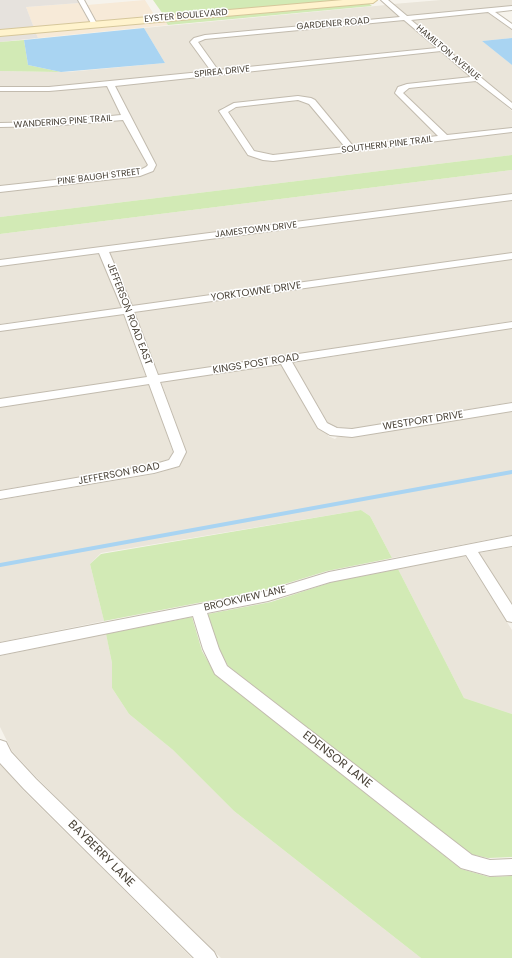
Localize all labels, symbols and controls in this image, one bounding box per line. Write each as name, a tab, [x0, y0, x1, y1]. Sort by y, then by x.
street label: EYSTER BOULEVARD	[144, 7, 228, 25]
street label: GARDENER ROAD	[296, 15, 370, 33]
street label: HAMILTON AVENUE	[414, 23, 482, 83]
street label: SPIREA DRIVE	[194, 64, 250, 80]
street label: WANDERING PINE TRAIL	[13, 113, 113, 131]
street label: SOUTHERN PINE TRAIL	[341, 134, 433, 156]
street label: PINE BAUGH STREET	[57, 167, 141, 187]
street label: JAMESTOWN DRIVE	[214, 220, 298, 240]
street label: JEFFERSON ROAD EAST	[104, 261, 154, 367]
street label: YORKTOWNE DRIVE	[210, 280, 302, 304]
street label: KINGS POST ROAD	[212, 351, 300, 377]
street label: WESTPORT DRIVE	[382, 409, 464, 433]
street label: JEFFERSON ROAD	[77, 460, 161, 488]
street label: BROOKVIEW LANE	[203, 584, 287, 614]
street label: EDENSOR LANE	[299, 728, 375, 792]
street label: BAYBERRY LANE	[65, 818, 137, 890]

